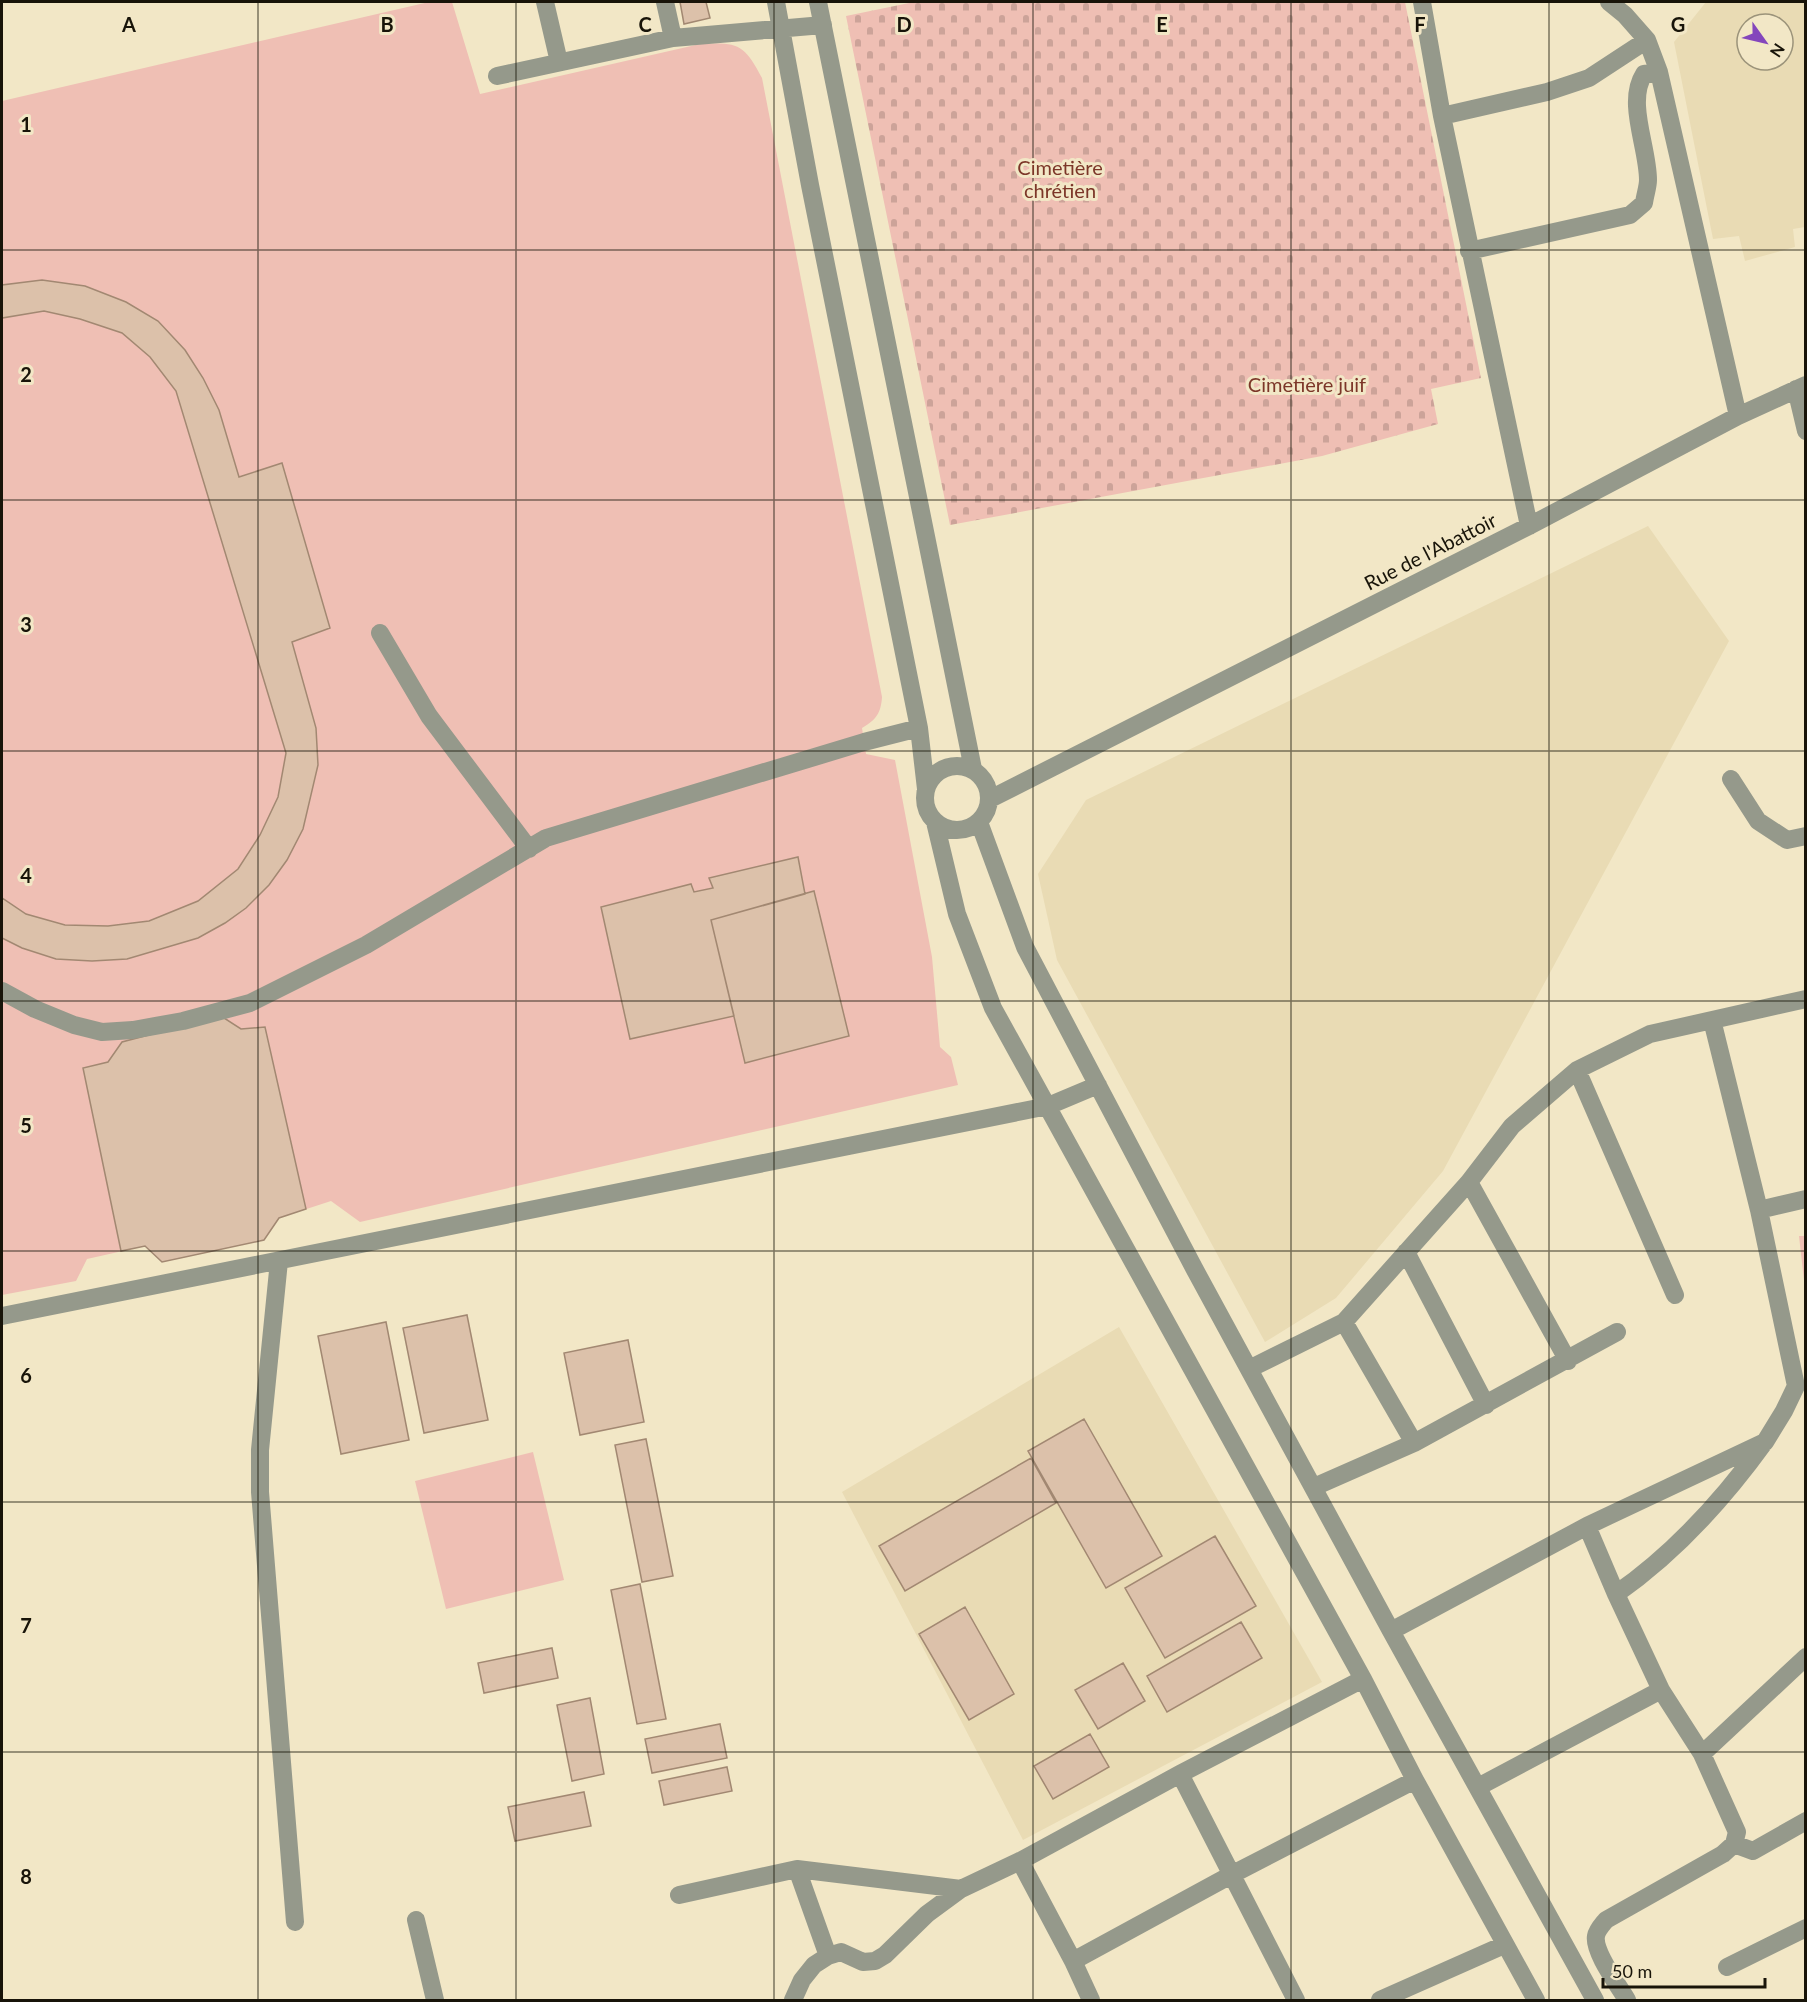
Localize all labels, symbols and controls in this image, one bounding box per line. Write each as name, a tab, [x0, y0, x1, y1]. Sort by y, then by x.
text: A	[121, 12, 136, 36]
text: B	[380, 12, 394, 36]
text: C	[638, 12, 652, 36]
text: D	[896, 12, 912, 36]
text: E	[1156, 12, 1168, 36]
text: F	[1414, 12, 1426, 36]
text: G	[1671, 12, 1685, 36]
north arrow	[1735, 12, 1795, 72]
text: N	[1767, 40, 1789, 61]
text: 1	[20, 112, 32, 136]
park label: Cimetière chrétien	[1017, 155, 1103, 202]
text: 2	[20, 362, 32, 386]
park label: Cimetière juif	[1248, 372, 1366, 396]
street label: Rue de l'Abattoir	[1360, 507, 1501, 595]
text: 3	[20, 612, 32, 636]
text: 4	[20, 863, 32, 887]
text: 5	[20, 1113, 32, 1137]
text: 6	[20, 1363, 32, 1387]
text: 7	[20, 1613, 32, 1637]
text: 8	[20, 1864, 32, 1888]
scale bar	[1603, 1951, 1765, 1989]
text: 50 m	[1612, 1960, 1652, 1982]

